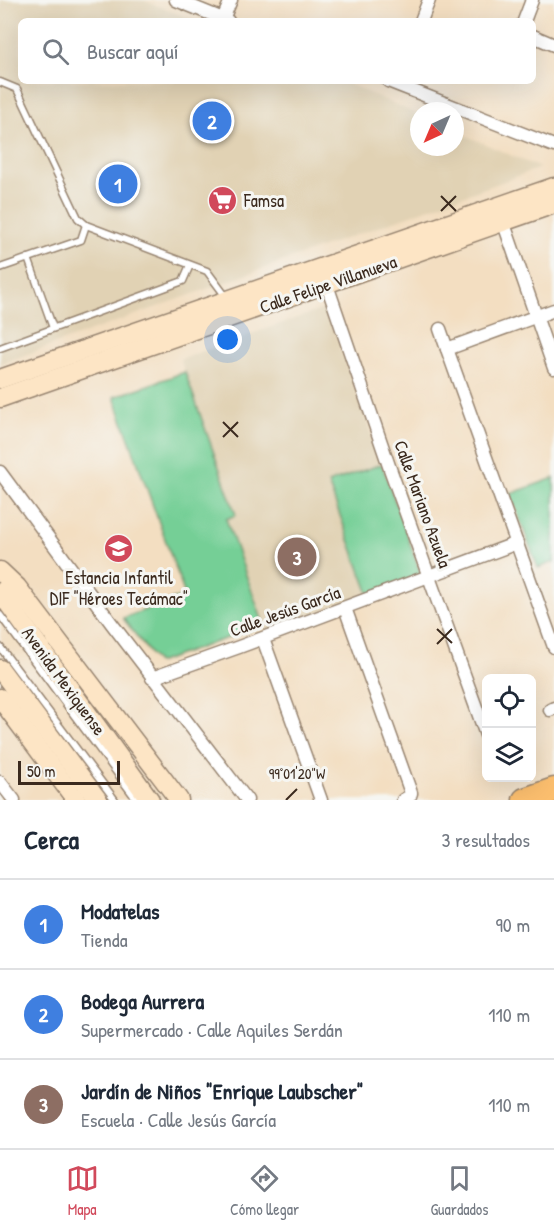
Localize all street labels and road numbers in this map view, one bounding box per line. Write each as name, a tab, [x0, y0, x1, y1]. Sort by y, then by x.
street label: Calle Felipe Villanueva	[256, 249, 400, 319]
street label: Calle Mariano Azuela	[388, 437, 458, 571]
street label: Calle Jesús García	[226, 579, 344, 643]
street label: Avenida Mexiquense	[16, 622, 112, 740]

